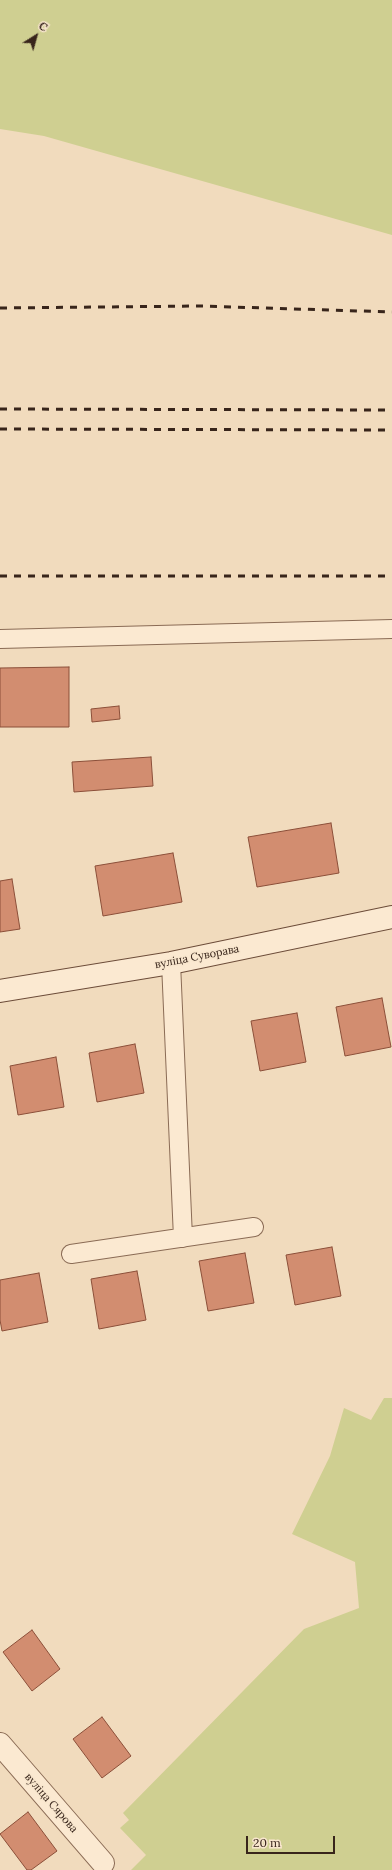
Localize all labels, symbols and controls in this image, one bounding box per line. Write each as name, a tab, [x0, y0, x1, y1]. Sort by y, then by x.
north arrow	[16, 16, 56, 56]
text: С	[36, 19, 50, 34]
street label: вуліца Суворава	[154, 942, 240, 972]
street label: вуліца Сярова	[22, 1771, 80, 1835]
scale bar	[248, 1828, 337, 1854]
text: 20 m	[253, 1835, 281, 1850]

